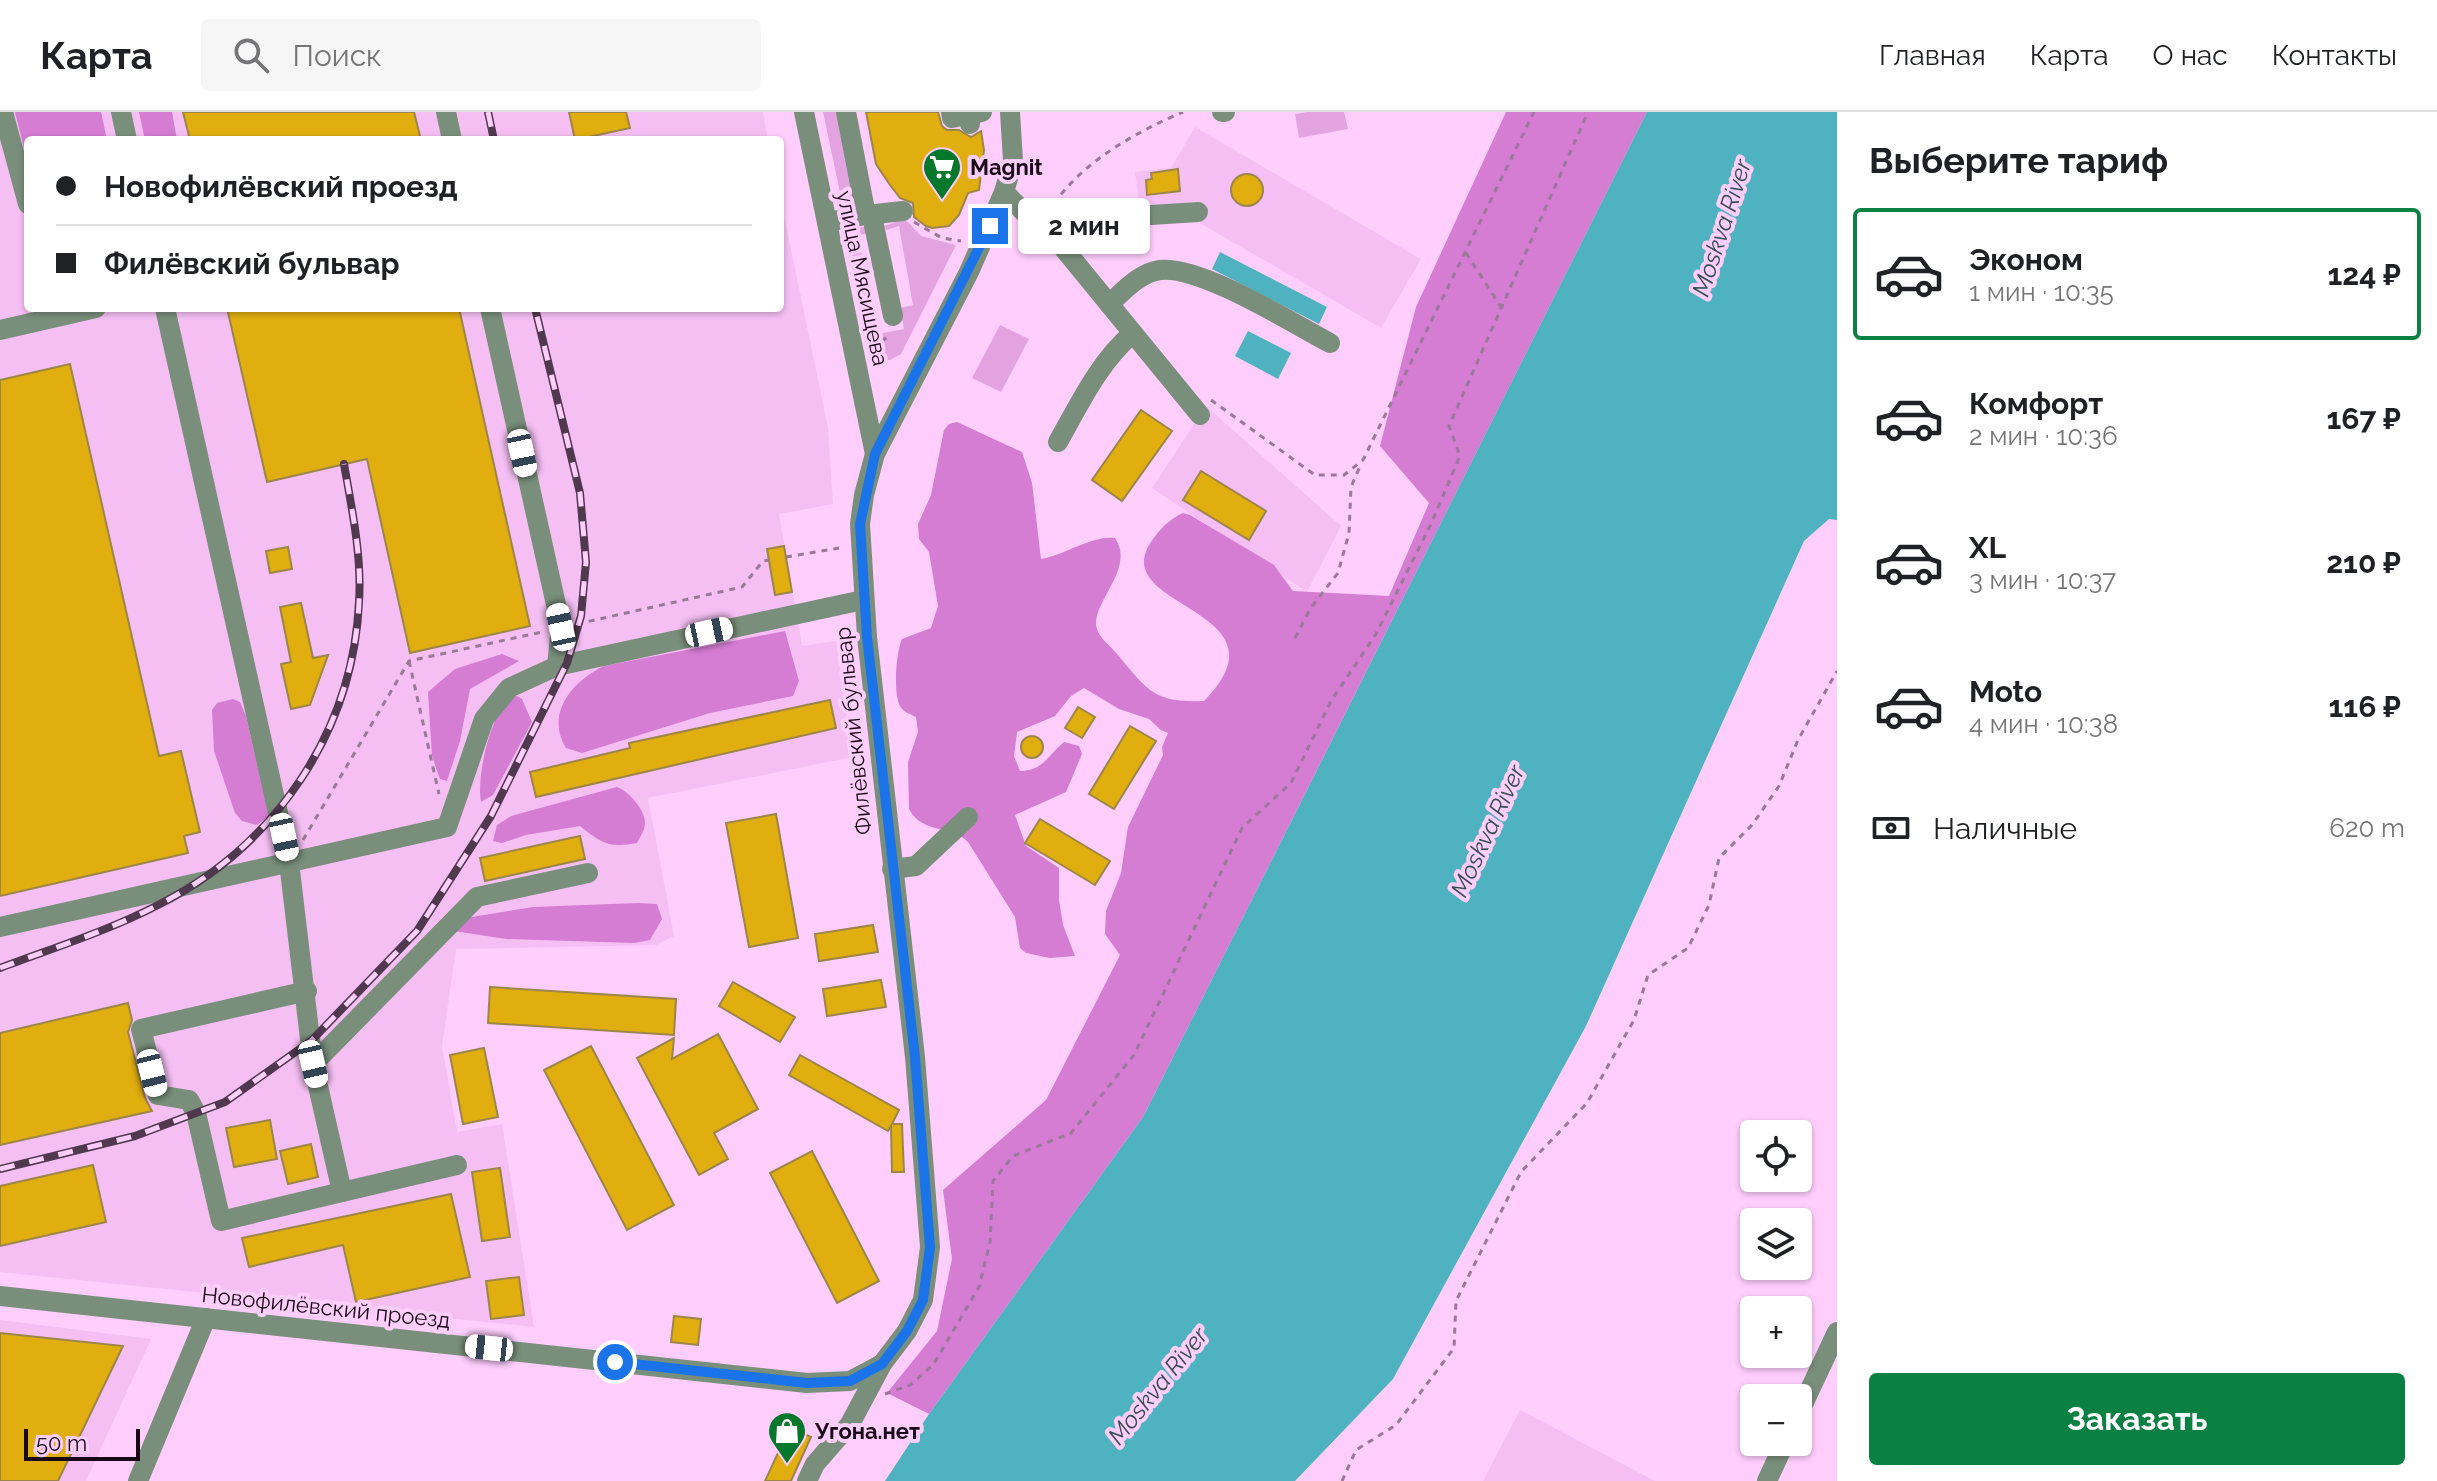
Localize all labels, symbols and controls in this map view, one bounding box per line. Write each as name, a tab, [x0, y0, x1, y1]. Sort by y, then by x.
search box	[201, 19, 761, 91]
text: Карта	[40, 33, 153, 78]
icon: search	[229, 33, 273, 77]
text: Поиск	[293, 38, 382, 73]
text: Главная	[1879, 39, 1986, 72]
text: Карта	[2030, 39, 2109, 72]
text: О нас	[2153, 39, 2228, 72]
text: Контакты	[2272, 39, 2397, 72]
text: Выберите тариф	[1869, 139, 2168, 181]
supermarket icon: Magnit	[921, 146, 963, 201]
place label: Magnit	[970, 154, 1043, 180]
water label: Moskva River	[1686, 155, 1758, 300]
text: Новофилёвский проезд	[104, 169, 458, 204]
street label: улица Мясищева	[832, 188, 894, 368]
callout: 2 мин	[1018, 198, 1150, 254]
route end	[972, 208, 1008, 244]
text: 2 мин	[1048, 211, 1120, 241]
icon: car	[1873, 238, 1945, 310]
text: Эконом	[1969, 242, 2083, 277]
text: Филёвский бульвар	[104, 246, 399, 281]
text: 124 ₽	[2328, 257, 2401, 292]
text: 1 мин · 10:35	[1969, 277, 2114, 307]
icon: car	[1873, 382, 1945, 454]
text: Комфорт	[1969, 386, 2103, 421]
text: 167 ₽	[2327, 401, 2401, 436]
text: 2 мин · 10:36	[1969, 421, 2118, 451]
car	[505, 427, 539, 479]
icon: car	[1873, 526, 1945, 598]
text: XL	[1969, 530, 2006, 565]
text: 210 ₽	[2326, 545, 2401, 580]
text: 3 мин · 10:37	[1969, 565, 2116, 595]
car	[544, 601, 578, 653]
car	[683, 615, 735, 649]
street label: Филёвский бульвар	[829, 626, 877, 836]
icon: car	[1873, 670, 1945, 742]
text: Moto	[1969, 674, 2042, 709]
text: 116 ₽	[2329, 689, 2401, 724]
text: 4 мин · 10:38	[1969, 709, 2118, 739]
water label: Moskva River	[1444, 760, 1531, 901]
icon: cash	[1869, 806, 1913, 850]
car	[267, 811, 301, 863]
text: Наличные	[1933, 811, 2077, 846]
text: 620 m	[2329, 813, 2405, 843]
car	[296, 1038, 330, 1090]
car	[135, 1047, 169, 1099]
map controls	[1740, 1120, 1812, 1456]
button: locate	[1740, 1120, 1812, 1192]
button: layers	[1740, 1208, 1812, 1280]
street label: Новофилёвский проезд	[200, 1281, 452, 1333]
button: +	[1740, 1296, 1812, 1368]
water label: Moskva River	[1102, 1321, 1214, 1450]
car	[464, 1334, 514, 1362]
route start	[597, 1344, 633, 1380]
button: Заказать	[1869, 1373, 2405, 1465]
button: −	[1740, 1384, 1812, 1456]
shop icon: Угона.нет	[766, 1410, 808, 1465]
place label: Угона.нет	[814, 1418, 920, 1444]
scale bar	[24, 1425, 140, 1461]
text: 50 m	[36, 1430, 87, 1456]

